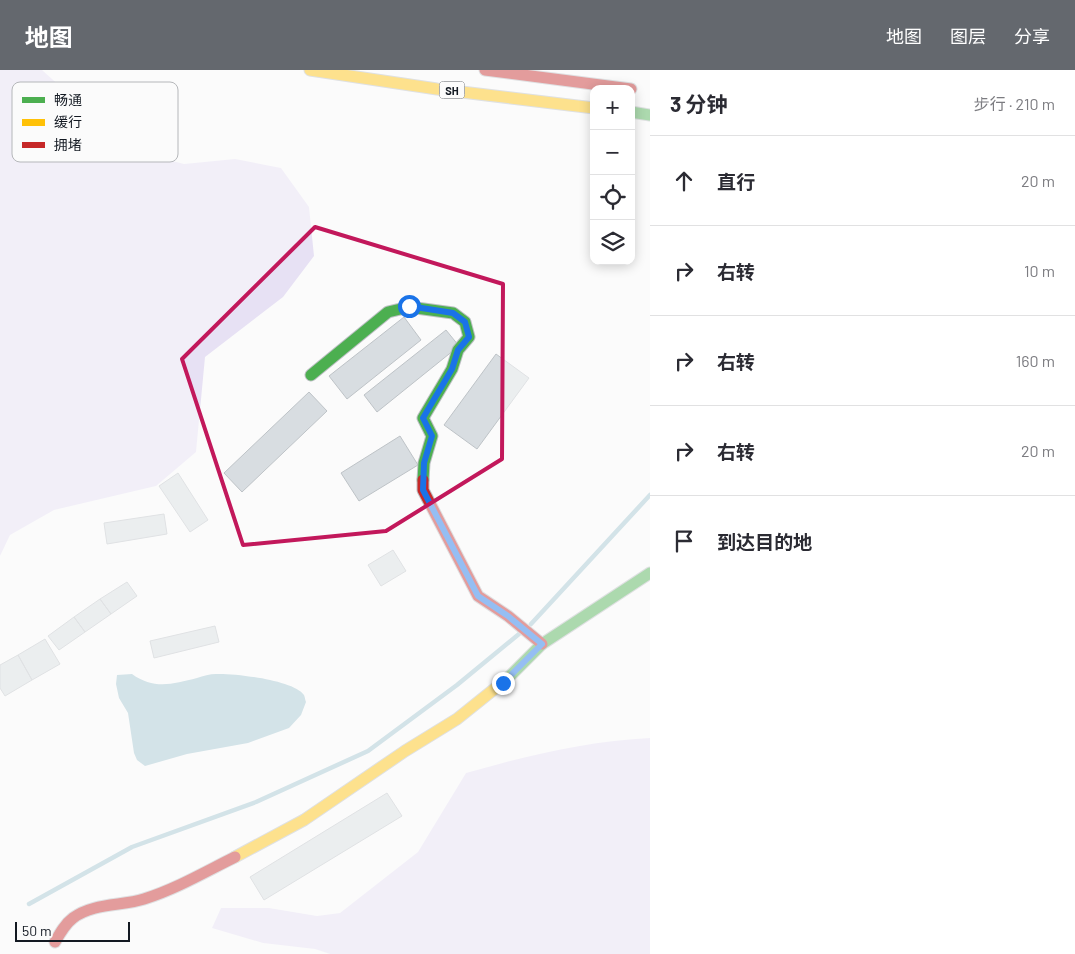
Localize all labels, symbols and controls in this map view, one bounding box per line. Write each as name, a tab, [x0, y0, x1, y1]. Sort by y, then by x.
text: 地图	[25, 22, 73, 51]
text: 地图	[886, 25, 922, 47]
text: 图层	[950, 25, 986, 47]
text: 分享	[1014, 25, 1050, 47]
legend	[12, 82, 178, 162]
road number: SH	[440, 82, 464, 98]
map controls	[590, 85, 635, 265]
button: +	[590, 85, 635, 130]
text: 畅通	[54, 91, 82, 108]
text: 3 分钟	[670, 91, 728, 116]
text: 步行 · 210 m	[974, 94, 1055, 113]
text: 缓行	[54, 113, 82, 130]
button: −	[590, 130, 635, 175]
text: 拥堵	[54, 136, 82, 153]
icon: ahead	[670, 167, 698, 195]
text: 直行	[717, 170, 755, 193]
text: 20 m	[1021, 171, 1055, 190]
button: locate	[590, 175, 635, 220]
button: layers	[590, 220, 635, 265]
icon: right	[670, 257, 698, 285]
text: 右转	[717, 260, 755, 283]
text: 10 m	[1024, 261, 1055, 280]
route start	[398, 295, 421, 318]
icon: right	[670, 347, 698, 375]
text: 右转	[717, 350, 755, 373]
text: 160 m	[1016, 351, 1055, 370]
icon: right	[670, 437, 698, 465]
text: 右转	[717, 440, 755, 463]
text: 20 m	[1021, 441, 1055, 460]
icon: arrive	[670, 527, 698, 555]
text: 到达目的地	[717, 530, 812, 553]
route end	[492, 672, 515, 695]
scale bar	[15, 919, 130, 942]
text: 50 m	[22, 922, 51, 939]

